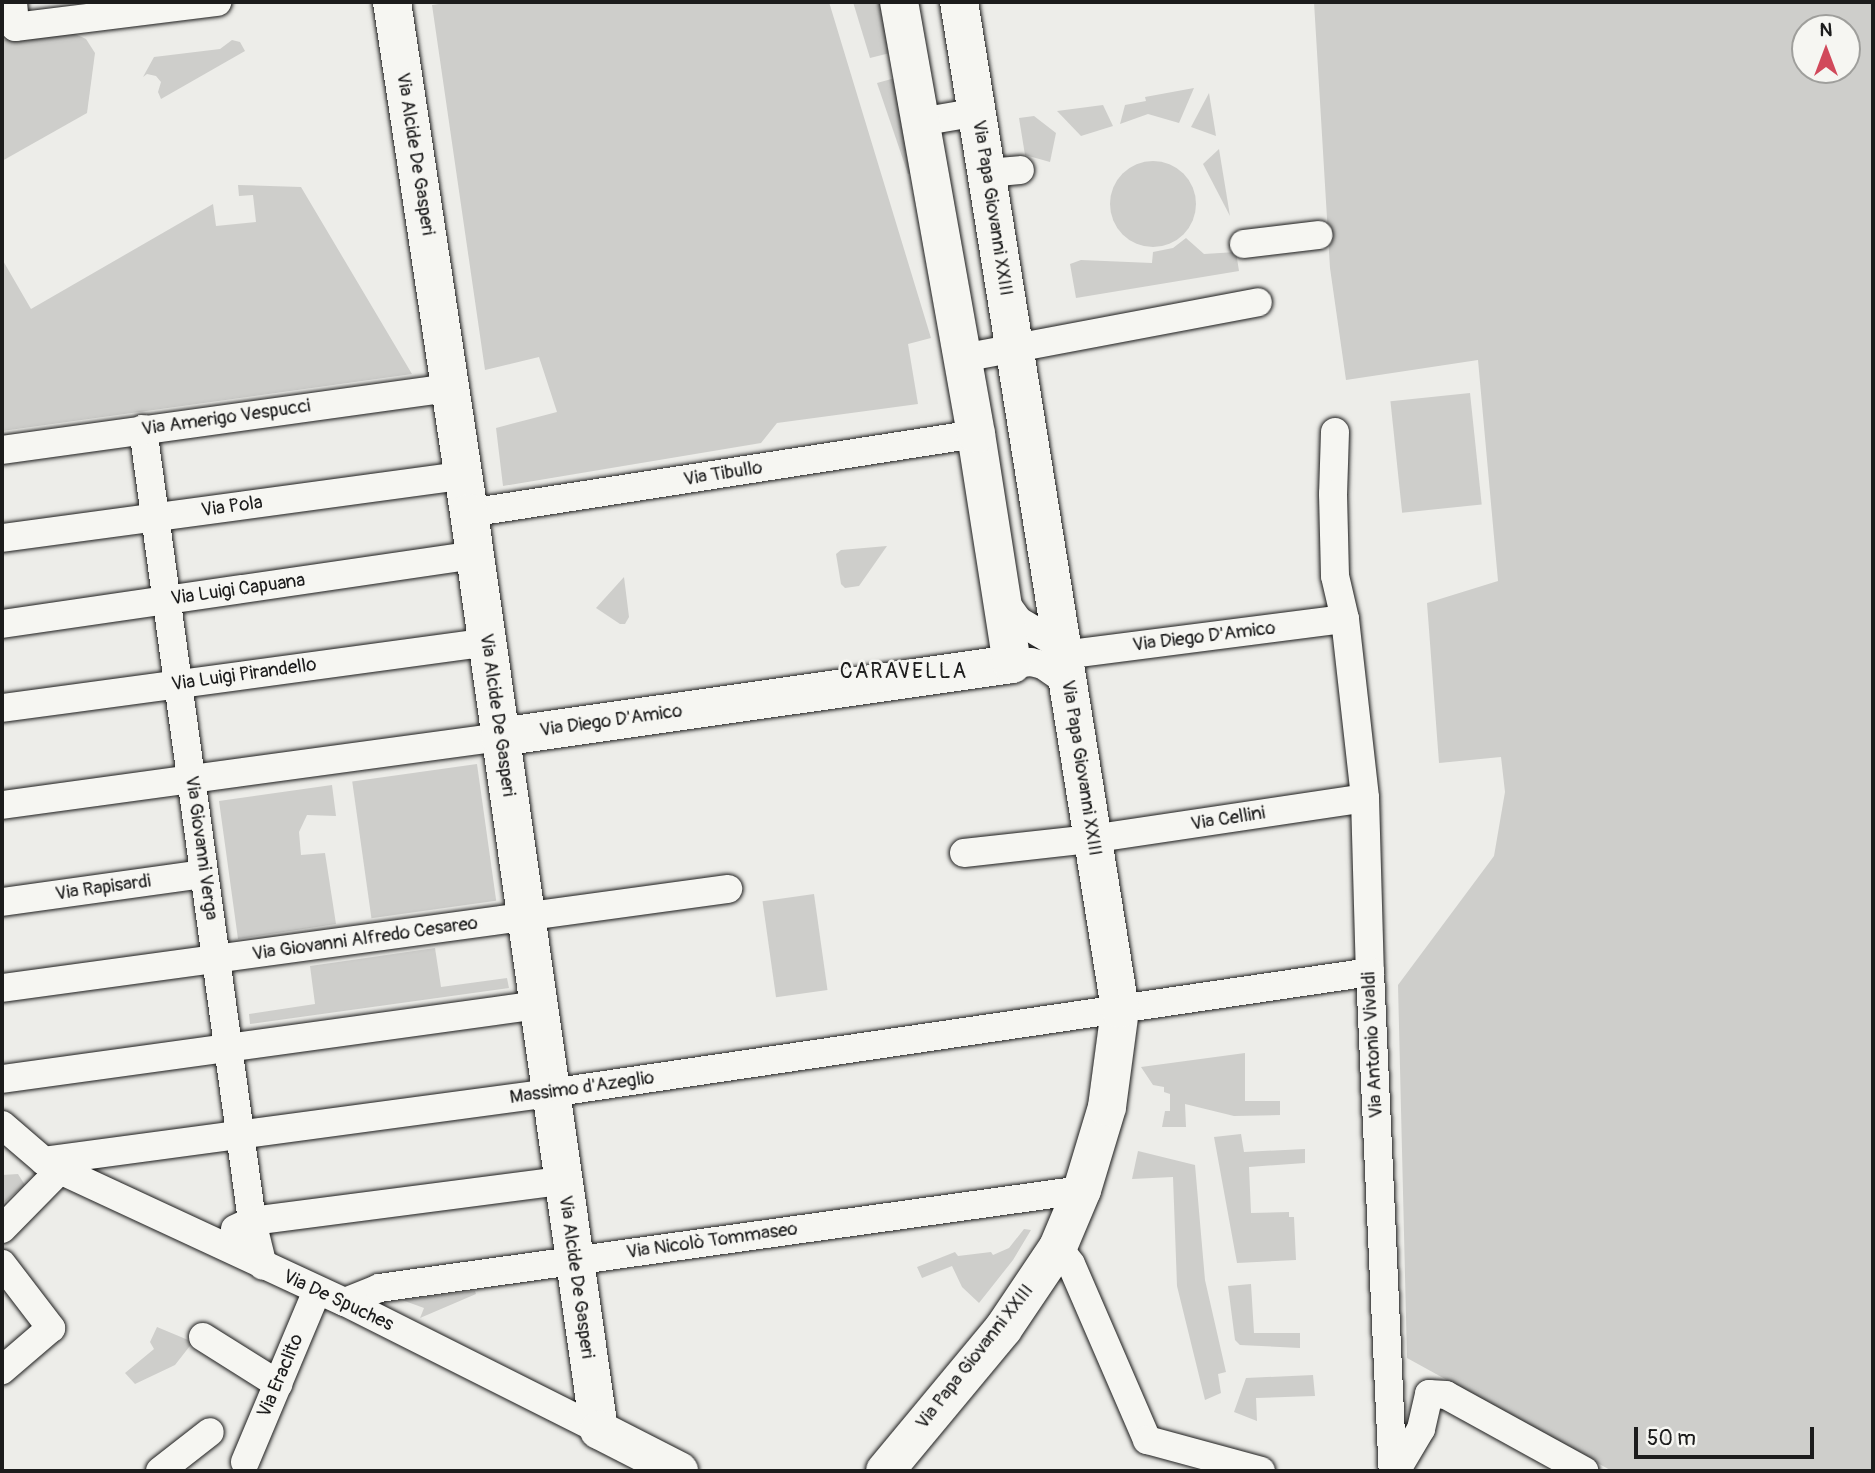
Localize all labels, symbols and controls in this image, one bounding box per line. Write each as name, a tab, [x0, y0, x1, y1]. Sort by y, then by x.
north arrow	[1791, 14, 1861, 84]
text: N	[1820, 18, 1832, 42]
street label: Via Alcide De Gasperi	[391, 71, 439, 237]
street label: Via Papa Giovanni XXIII	[967, 118, 1017, 298]
street label: Via Amerigo Vespucci	[140, 395, 312, 441]
street label: Via Tibullo	[682, 457, 764, 491]
street label: Via Pola	[200, 491, 264, 523]
street label: Via Luigi Capuana	[169, 569, 307, 611]
street label: Via Diego D'Amico	[1131, 617, 1277, 657]
street label: Via Alcide De Gasperi	[474, 632, 520, 798]
street label: Via Luigi Pirandello	[170, 654, 318, 696]
district label: CARAVELLA	[841, 659, 967, 685]
street label: Via Papa Giovanni XXIII	[1056, 678, 1106, 858]
street label: Via Diego D'Amico	[538, 700, 684, 742]
street label: Via Giovanni Verga	[180, 774, 222, 922]
street label: Via Cellini	[1189, 802, 1267, 836]
street label: Via Rapisardi	[54, 870, 152, 906]
street label: Via Giovanni Alfredo Cesareo	[251, 912, 479, 966]
street label: Via Antonio Vivaldi	[1358, 971, 1388, 1119]
street label: Massimo d'Azeglio	[508, 1067, 656, 1109]
street label: Via Alcide De Gasperi	[553, 1194, 599, 1360]
street label: Via Nicolò Tommaseo	[625, 1218, 799, 1264]
street label: Via De Spuches	[279, 1265, 397, 1337]
street label: Via Papa Giovanni XXIII	[911, 1280, 1039, 1434]
street label: Via Eraclito	[253, 1331, 309, 1421]
scale bar	[1637, 1414, 1817, 1458]
text: 50 m	[1647, 1425, 1696, 1452]

